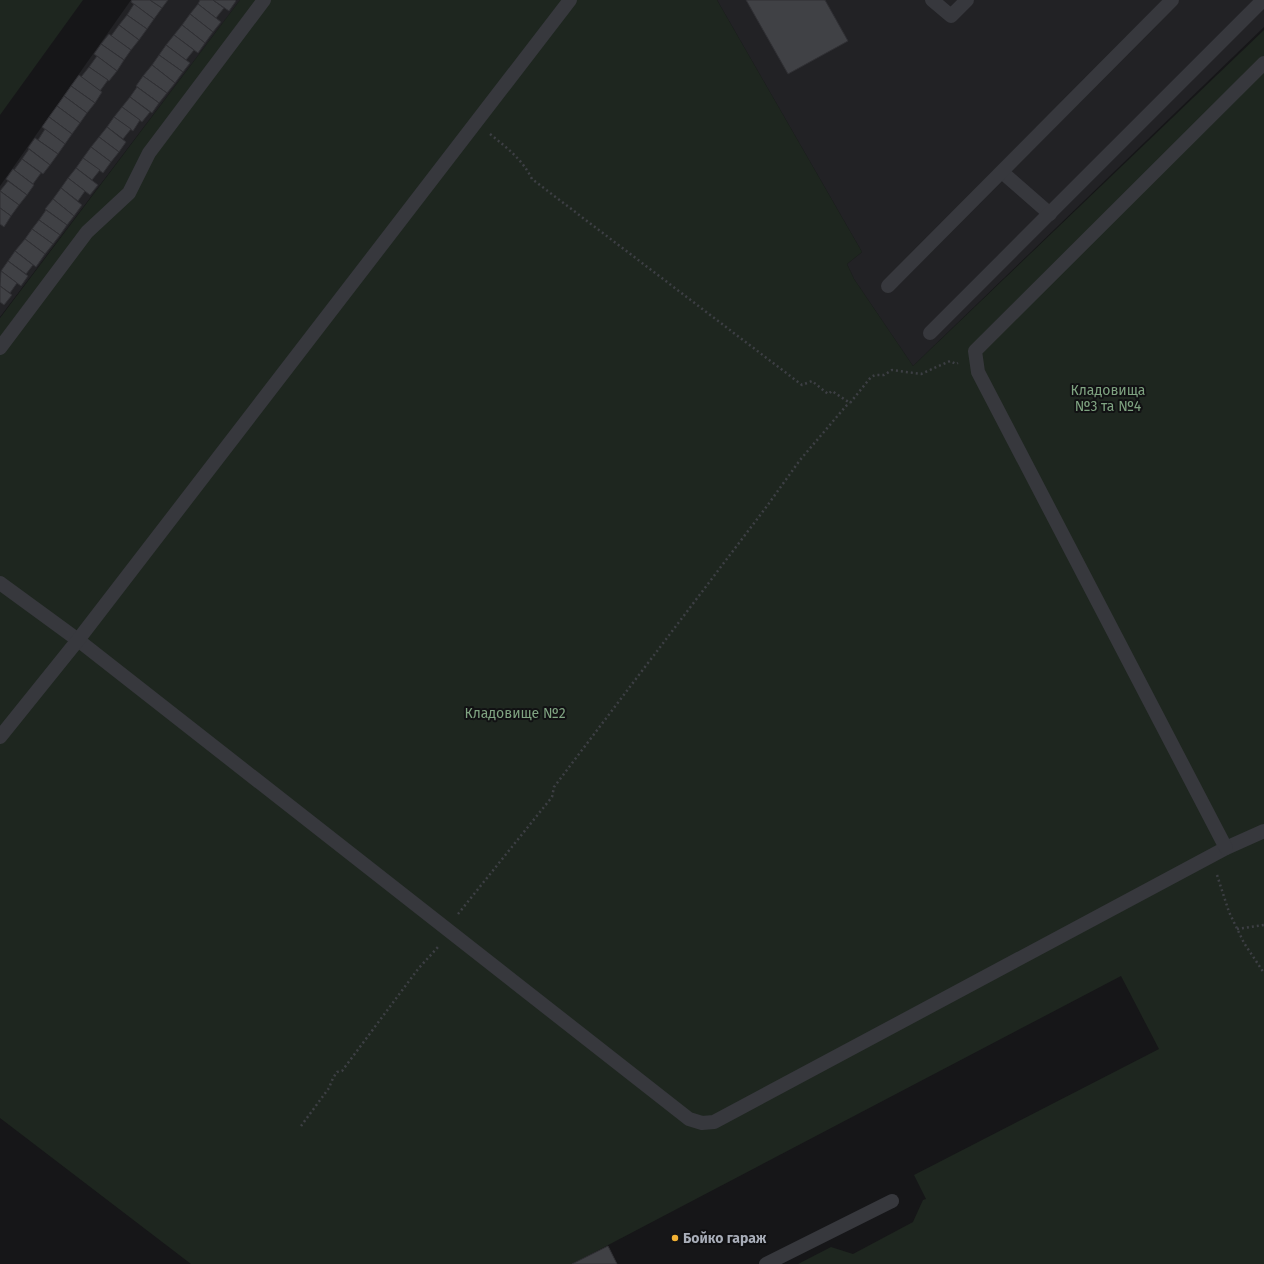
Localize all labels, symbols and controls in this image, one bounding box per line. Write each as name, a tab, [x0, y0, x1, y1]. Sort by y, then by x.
park label: Кладовища №3 та №4	[1071, 382, 1145, 415]
park label: Кладовище №2	[464, 705, 566, 722]
place label: Бойко гараж	[683, 1230, 767, 1247]
marker: Бойко гараж	[670, 1233, 680, 1243]

